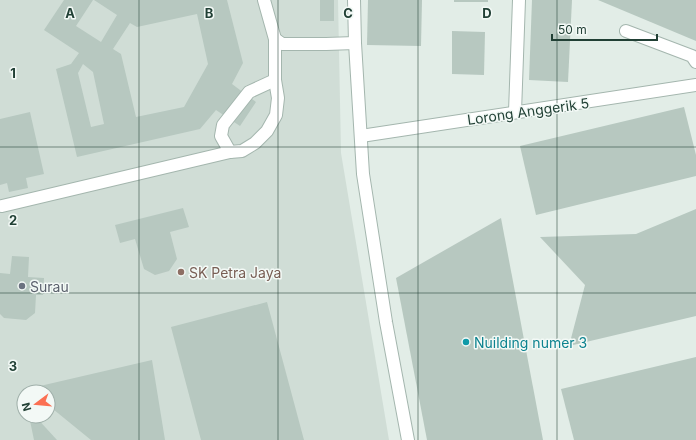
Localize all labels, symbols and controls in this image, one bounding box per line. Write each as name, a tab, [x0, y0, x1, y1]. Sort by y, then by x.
text: A	[65, 5, 75, 21]
text: B	[205, 5, 214, 21]
text: C	[343, 5, 353, 21]
text: D	[482, 5, 492, 21]
scale bar	[552, 16, 657, 42]
text: 50 m	[558, 22, 587, 37]
text: 1	[10, 65, 16, 81]
street label: Lorong Anggerik 5	[466, 94, 590, 128]
text: 2	[9, 212, 17, 228]
place label: SK Petra Jaya	[189, 264, 281, 281]
marker: SK Petra Jaya	[176, 267, 186, 277]
place label: Surau	[30, 278, 69, 295]
marker: Surau	[17, 281, 27, 291]
place label: Nuilding numer 3	[474, 334, 587, 351]
marker: Nuilding numer 3	[461, 337, 471, 347]
text: 3	[9, 358, 17, 374]
north arrow	[16, 384, 56, 424]
text: N	[19, 401, 34, 413]

